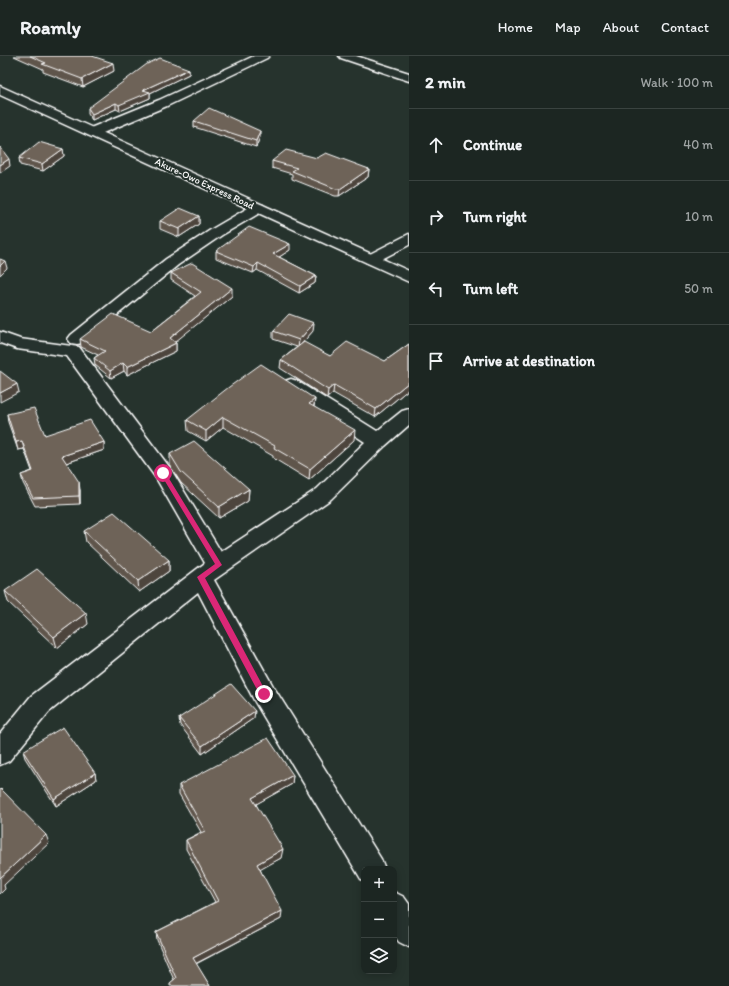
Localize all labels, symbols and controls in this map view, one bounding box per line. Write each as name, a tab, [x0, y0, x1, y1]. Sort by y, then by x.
text: Roamly	[20, 16, 81, 39]
text: Home	[498, 19, 533, 36]
text: Map	[555, 19, 581, 36]
text: About	[603, 19, 639, 36]
text: Contact	[661, 19, 709, 36]
text: 2 min	[425, 72, 465, 92]
text: Walk · 100 m	[640, 75, 713, 90]
icon: ahead	[425, 134, 447, 156]
text: Continue	[463, 136, 522, 154]
text: 40 m	[683, 137, 713, 152]
street label: Akure-Owo Express Road	[153, 155, 257, 212]
icon: right	[425, 206, 447, 228]
text: Turn right	[463, 208, 527, 226]
text: 10 m	[685, 209, 713, 224]
icon: left	[425, 278, 447, 300]
text: Turn left	[463, 280, 518, 298]
text: 50 m	[684, 281, 713, 296]
icon: arrive	[425, 350, 447, 372]
text: Arrive at destination	[463, 352, 595, 370]
route start	[154, 464, 172, 482]
route end	[255, 685, 273, 703]
map controls	[361, 866, 397, 974]
button: +	[361, 866, 397, 902]
button: −	[361, 902, 397, 938]
button: layers	[361, 938, 397, 974]

